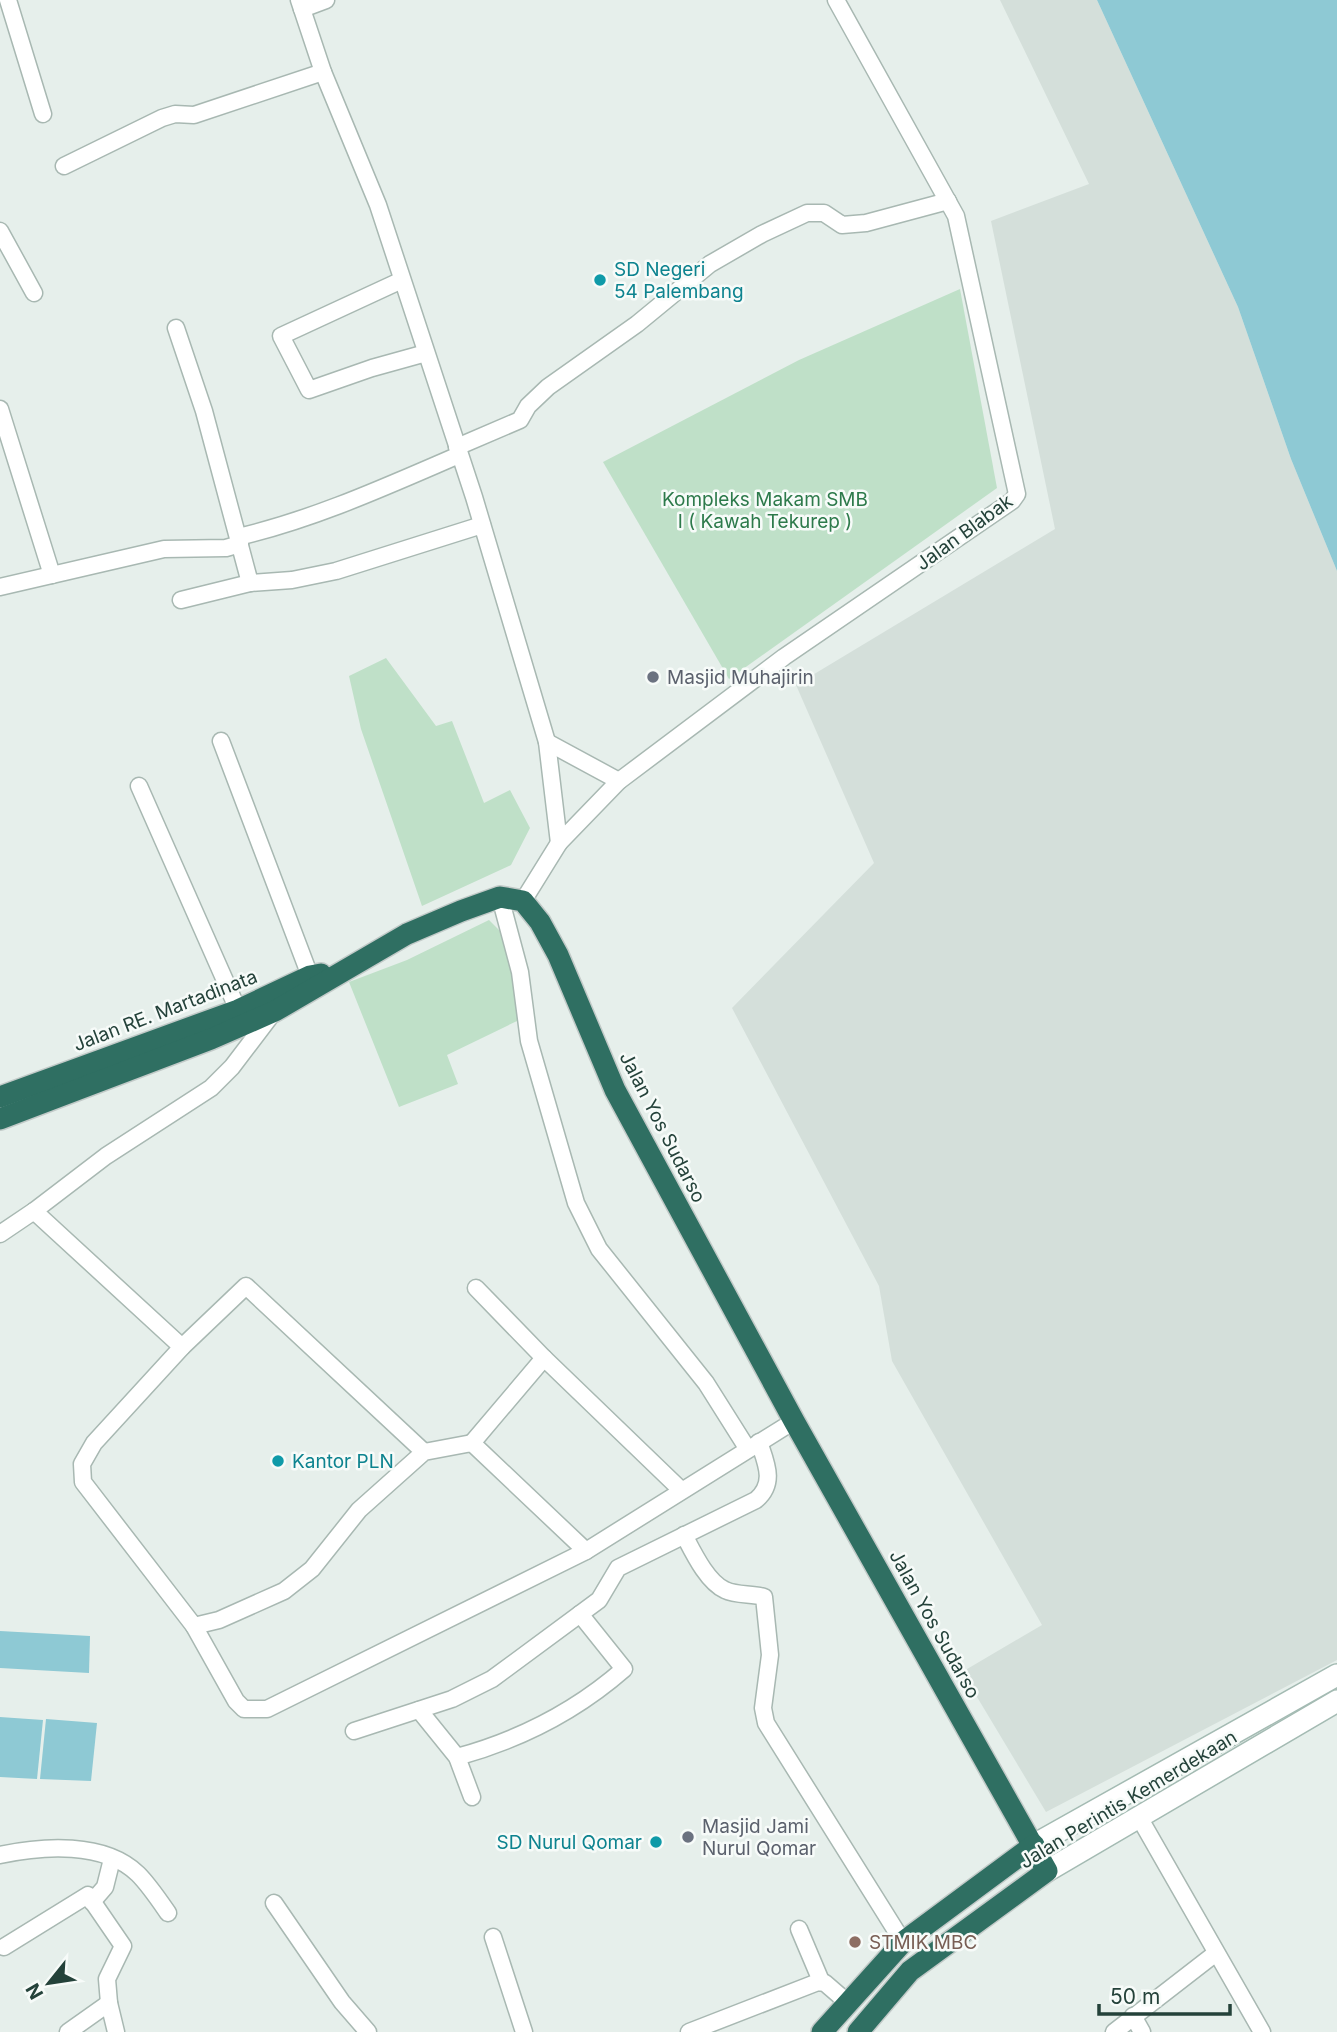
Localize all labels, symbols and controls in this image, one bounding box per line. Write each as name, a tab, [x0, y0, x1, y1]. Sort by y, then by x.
place label: SD Negeri 54 Palembang	[614, 258, 744, 303]
marker: SD Negeri 54 Palembang	[592, 272, 608, 288]
park label: Kompleks Makam SMB I ( Kawah Tekurep )	[662, 488, 868, 533]
street label: Jalan Blabak	[911, 489, 1018, 575]
place label: Masjid Muhajirin	[667, 666, 814, 689]
marker: Masjid Muhajirin	[645, 669, 661, 685]
street label: Jalan RE. Martadinata	[70, 965, 260, 1056]
street label: Jalan Yos Sudarso	[615, 1048, 710, 1206]
place label: Kantor PLN	[292, 1450, 394, 1473]
marker: Kantor PLN	[270, 1453, 286, 1469]
street label: Jalan Yos Sudarso	[884, 1546, 985, 1702]
street label: Jalan Perintis Kemerdekaan	[1015, 1725, 1241, 1873]
place label: Masjid Jami Nurul Qomar	[702, 1815, 816, 1860]
marker: Masjid Jami Nurul Qomar	[680, 1829, 696, 1845]
place label: SD Nurul Qomar	[496, 1831, 642, 1854]
marker: SD Nurul Qomar	[648, 1834, 664, 1850]
place label: STMIK MBC	[869, 1931, 977, 1954]
marker: STMIK MBC	[847, 1934, 863, 1950]
north arrow	[14, 1948, 84, 2018]
scale bar	[1099, 1972, 1230, 2016]
text: N	[21, 1979, 48, 2003]
text: 50 m	[1110, 1984, 1160, 2009]

